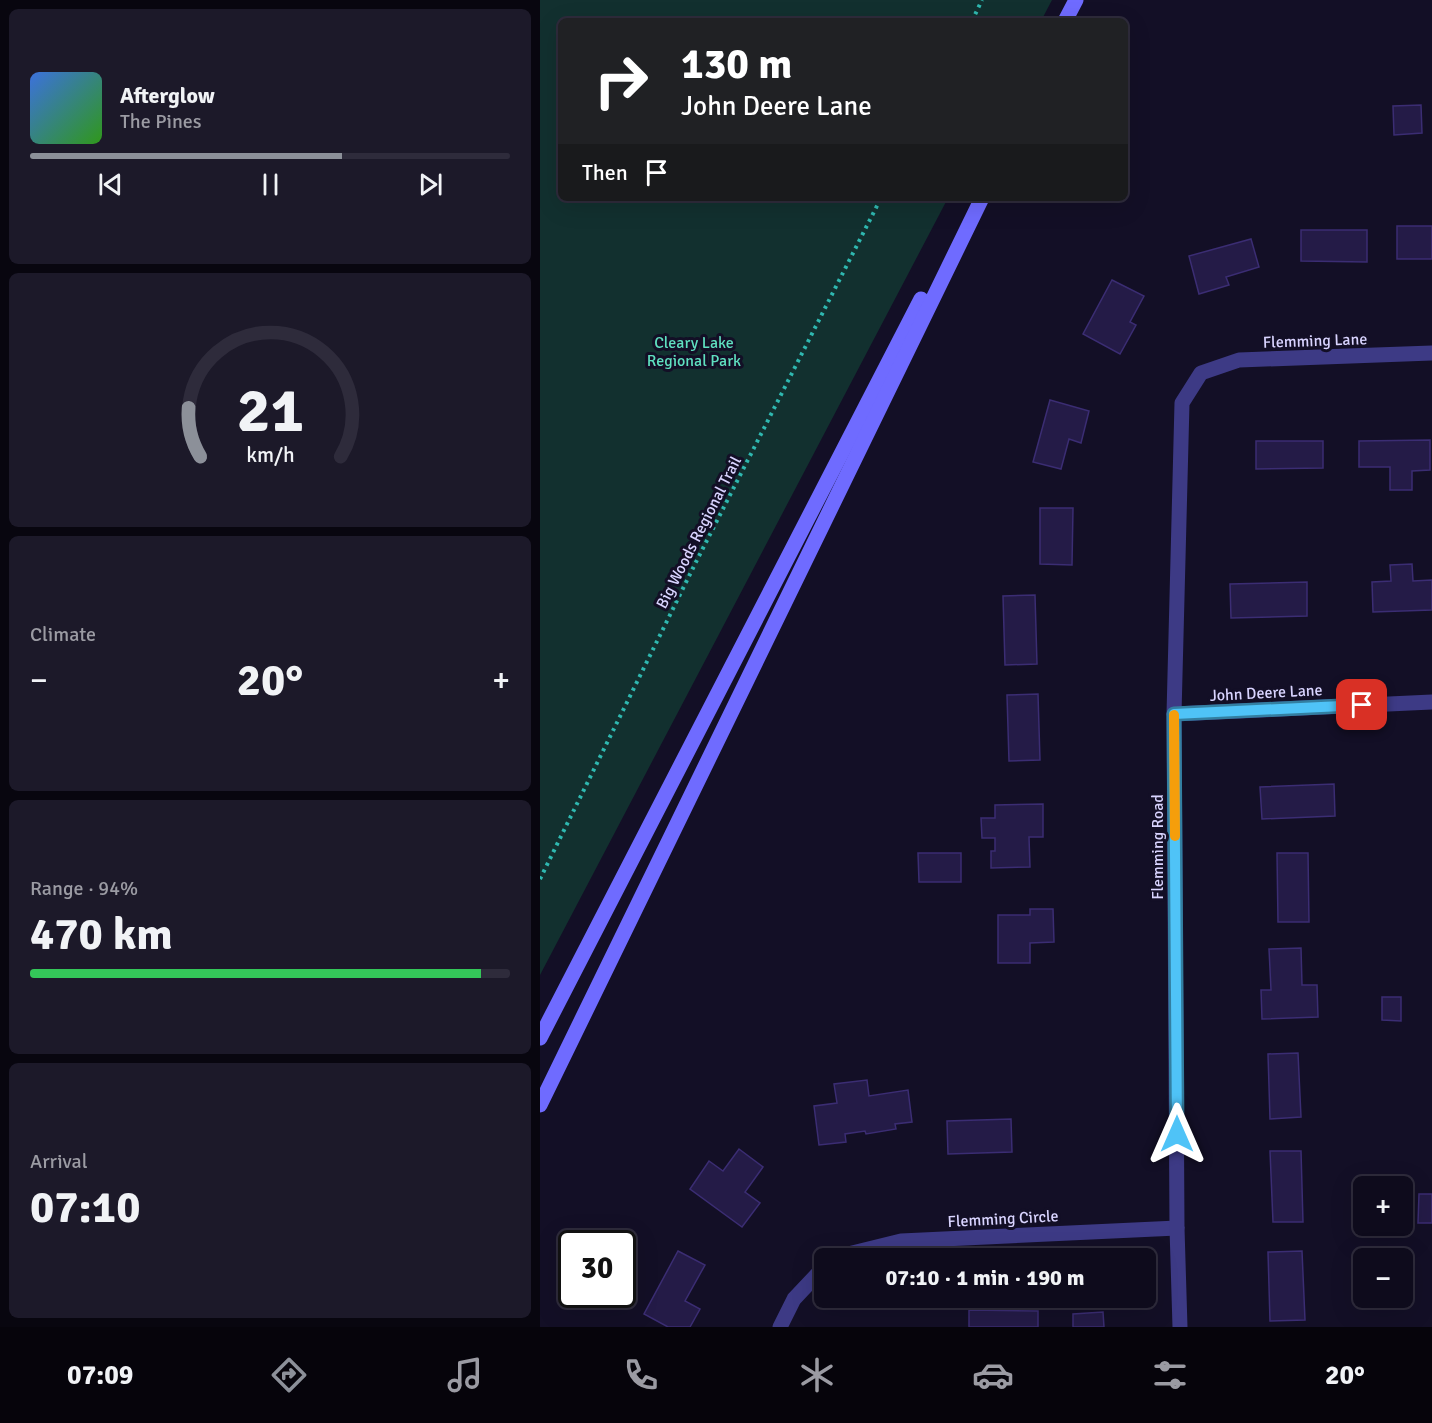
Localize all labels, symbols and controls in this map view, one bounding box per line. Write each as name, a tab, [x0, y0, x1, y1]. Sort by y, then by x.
text: 130 m	[681, 39, 792, 90]
icon: right	[582, 42, 660, 120]
text: Afterglow	[120, 82, 215, 109]
text: John Deere Lane	[681, 90, 872, 123]
text: The Pines	[120, 109, 202, 134]
icon: arrive	[640, 156, 673, 189]
text: Then	[582, 159, 628, 186]
icon: previous	[94, 168, 127, 201]
icon: pause	[254, 168, 287, 201]
icon: next	[414, 168, 447, 201]
street label: Flemming Lane	[1262, 329, 1368, 353]
park label: Cleary Lake Regional Park	[647, 333, 741, 371]
text: 21	[236, 372, 304, 449]
text: km/h	[246, 442, 294, 468]
street label: Big Woods Regional Trail	[652, 453, 746, 612]
text: Climate	[30, 622, 96, 647]
text: 20°	[237, 653, 303, 708]
text: −	[30, 660, 48, 701]
text: +	[492, 660, 510, 701]
pin	[1336, 679, 1387, 730]
street label: John Deere Lane	[1209, 680, 1323, 706]
icon: arrive	[1345, 688, 1378, 721]
street label: Flemming Road	[1148, 794, 1168, 900]
text: Range · 94%	[30, 876, 138, 901]
text: 470 km	[30, 907, 173, 962]
position arrow	[1145, 1102, 1209, 1166]
text: Arrival	[30, 1149, 88, 1174]
map controls	[1353, 1176, 1413, 1308]
button: +	[1353, 1176, 1413, 1236]
text: 07:10	[30, 1180, 140, 1235]
street label: Flemming Circle	[947, 1206, 1059, 1232]
speed limit sign: 30	[558, 1230, 636, 1308]
button: −	[1353, 1248, 1413, 1308]
text: 07:10 · 1 min · 190 m	[885, 1264, 1085, 1291]
icon: directions	[268, 1354, 310, 1396]
icon: music	[444, 1354, 486, 1396]
icon: phone	[620, 1354, 662, 1396]
icon: climate	[796, 1354, 838, 1396]
icon: car	[972, 1354, 1014, 1396]
icon: filters	[1149, 1354, 1191, 1396]
text: 07:09	[67, 1359, 133, 1392]
text: 20°	[1325, 1359, 1365, 1392]

